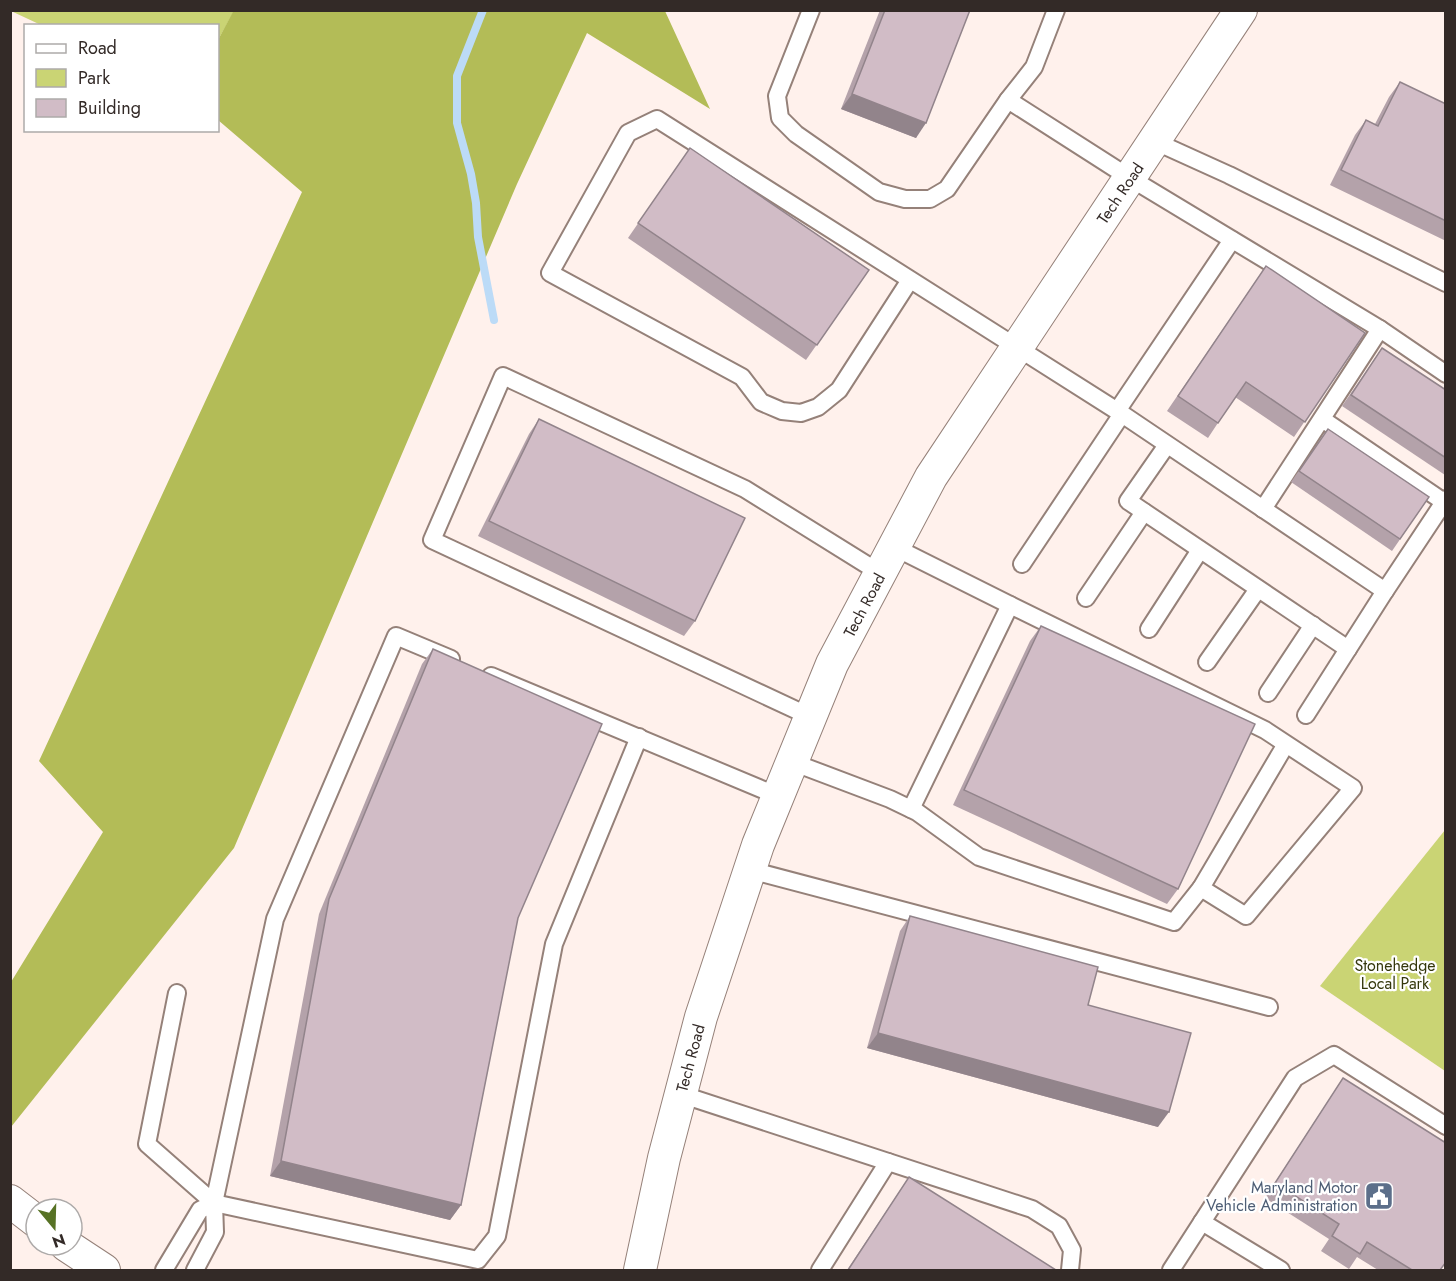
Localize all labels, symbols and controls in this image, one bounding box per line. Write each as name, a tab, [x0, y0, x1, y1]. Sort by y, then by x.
legend	[24, 24, 219, 132]
text: Road	[78, 35, 117, 61]
text: Park	[78, 65, 110, 91]
text: Building	[78, 95, 141, 121]
street label: Tech Road	[1091, 158, 1149, 228]
street label: Tech Road	[838, 569, 891, 641]
park label: Stonehedge Local Park	[1354, 954, 1436, 995]
street label: Tech Road	[670, 1022, 711, 1095]
place label: Maryland Motor Vehicle Administration	[1206, 1176, 1359, 1217]
public building icon: Maryland Motor Vehicle Administration	[1363, 1180, 1395, 1212]
north arrow	[24, 1197, 84, 1257]
text: N	[49, 1228, 68, 1254]

